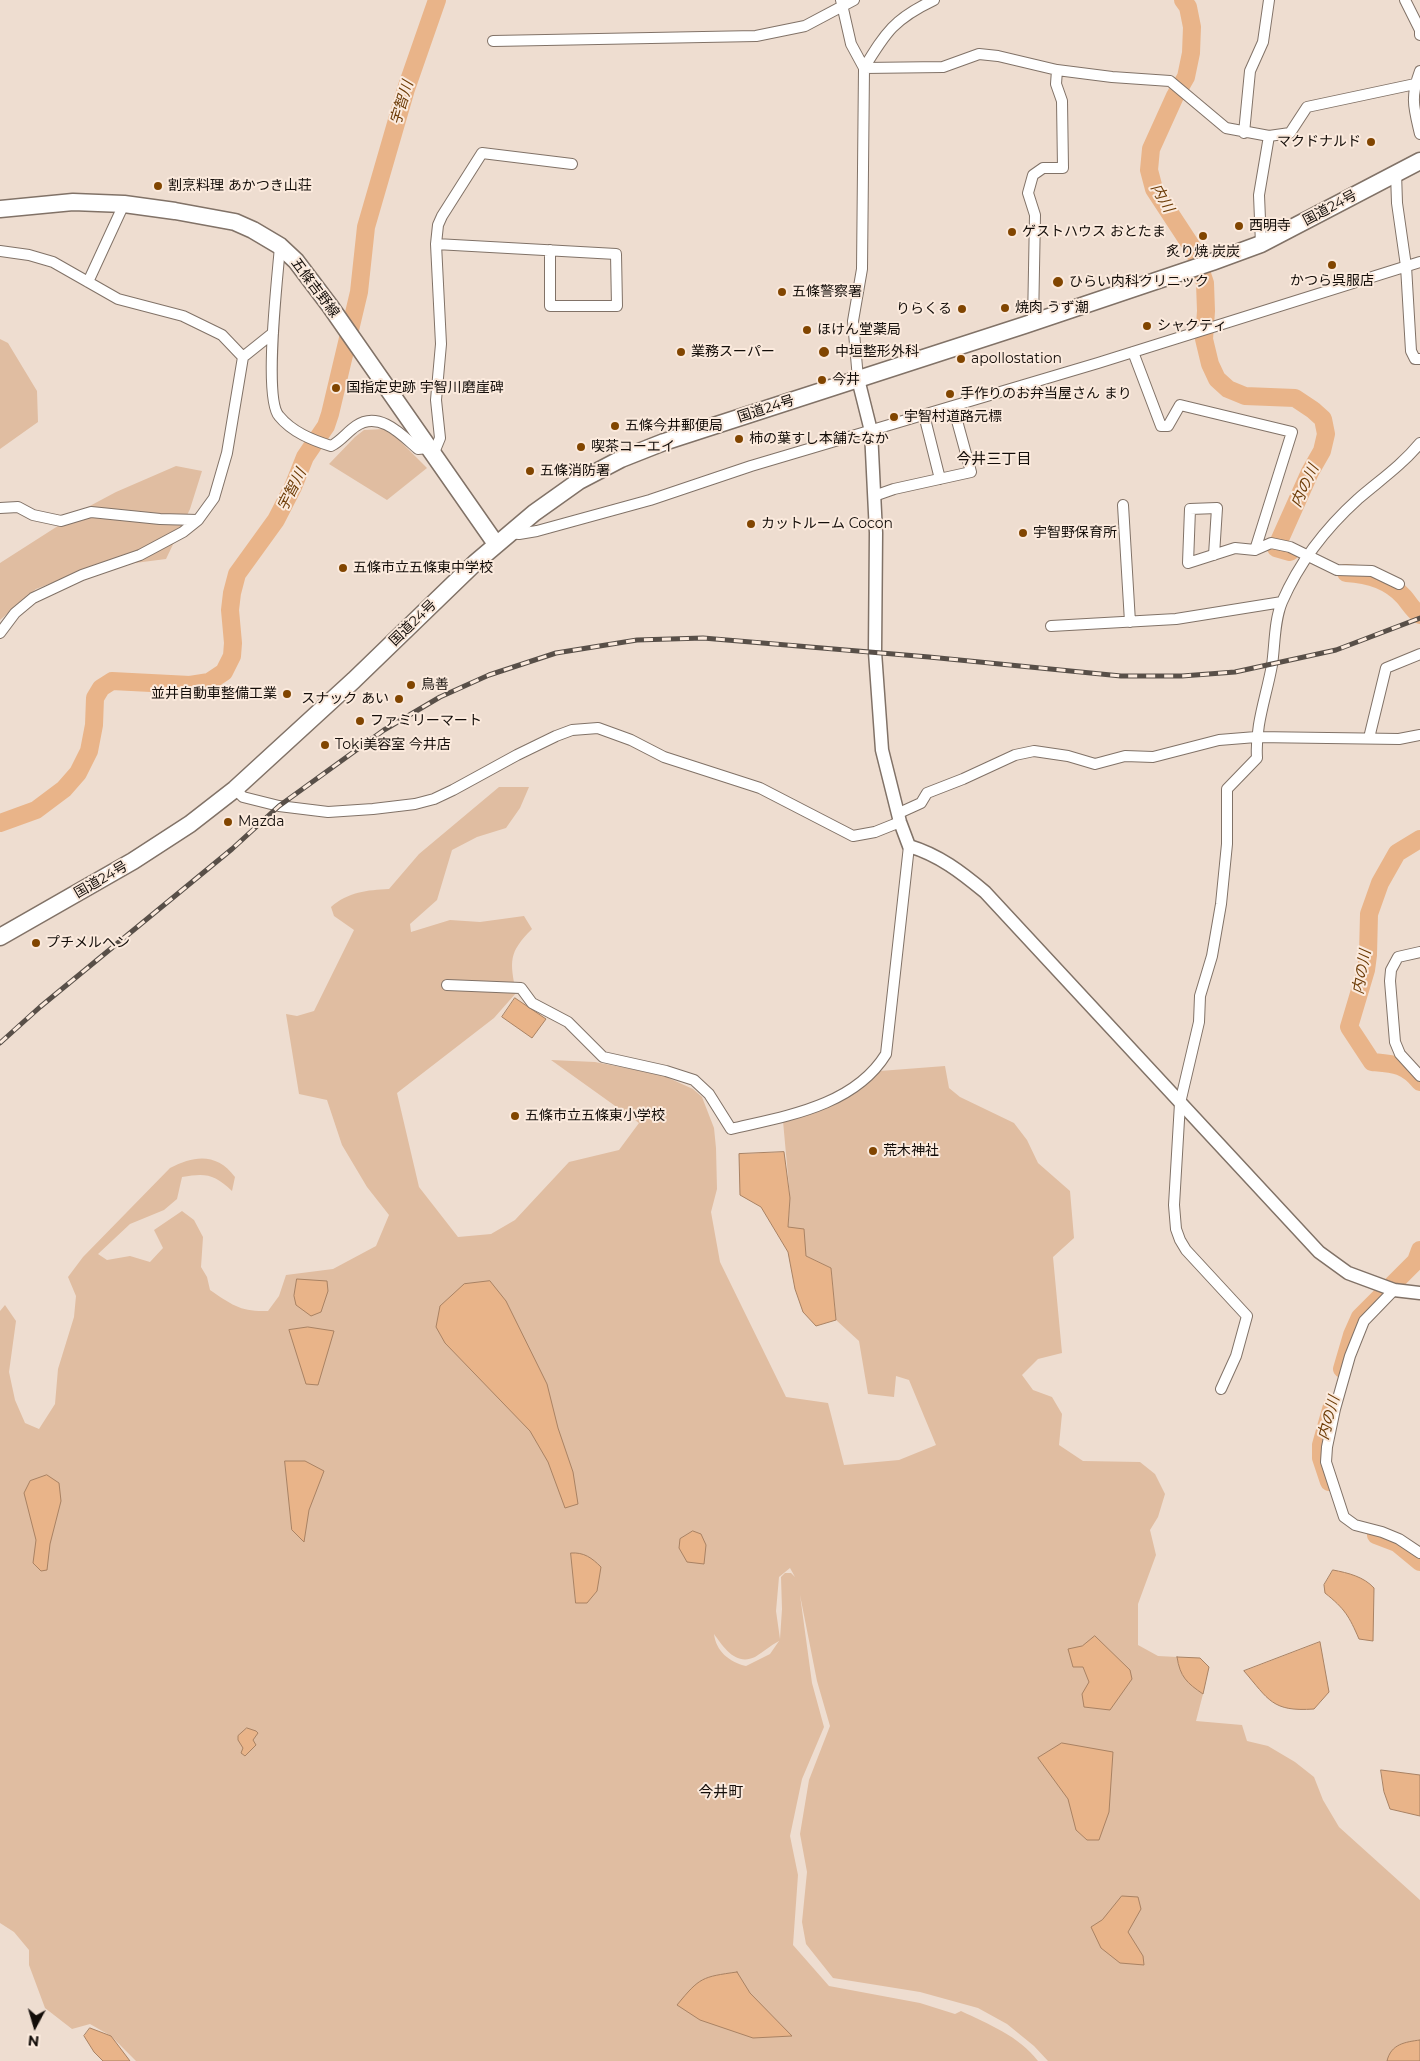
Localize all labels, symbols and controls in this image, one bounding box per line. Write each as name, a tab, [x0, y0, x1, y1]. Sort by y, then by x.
water label: 宇智川	[387, 79, 417, 127]
place label: マクドナルド	[1277, 134, 1361, 150]
marker: マクドナルド	[1365, 136, 1377, 148]
place label: 割烹料理 あかつき山荘	[168, 178, 312, 194]
marker: 割烹料理 あかつき山荘	[152, 180, 164, 192]
water label: 内川	[1147, 181, 1177, 215]
street label: 国道24号	[1300, 187, 1360, 229]
place label: 西明寺	[1249, 218, 1291, 234]
marker: 西明寺	[1233, 220, 1245, 232]
place label: ゲストハウス おとたま	[1022, 224, 1166, 240]
marker: ゲストハウス おとたま	[1006, 226, 1018, 238]
marker: 炙り焼 炭炭	[1197, 230, 1209, 242]
place label: 炙り焼 炭炭	[1166, 244, 1240, 260]
street label: 五條吉野線	[287, 255, 343, 321]
marker: かつら呉服店	[1326, 259, 1338, 271]
place label: かつら呉服店	[1290, 273, 1374, 289]
place label: ひらい内科クリニック	[1069, 274, 1209, 290]
marker: ひらい内科クリニック	[1051, 275, 1065, 289]
place label: 五條警察署	[792, 284, 862, 300]
marker: 五條警察署	[776, 286, 788, 298]
place label: 焼肉 うず潮	[1015, 300, 1089, 316]
place label: りらくる	[896, 301, 952, 317]
marker: 焼肉 うず潮	[999, 302, 1011, 314]
marker: りらくる	[956, 303, 968, 315]
place label: シャクティ	[1157, 318, 1227, 334]
marker: シャクティ	[1141, 320, 1153, 332]
place label: ほけん堂薬局	[817, 322, 901, 338]
marker: ほけん堂薬局	[801, 324, 813, 336]
place label: 業務スーパー	[691, 344, 775, 360]
place label: 中垣整形外科	[835, 344, 919, 360]
marker: 中垣整形外科	[817, 345, 831, 359]
marker: 業務スーパー	[675, 346, 687, 358]
place label: apollostation	[971, 351, 1062, 367]
marker: apollostation	[955, 353, 967, 365]
place label: 今井	[832, 372, 860, 388]
marker: 今井	[816, 374, 828, 386]
place label: 国指定史跡 宇智川磨崖碑	[346, 380, 504, 396]
marker: 国指定史跡 宇智川磨崖碑	[330, 382, 342, 394]
place label: 手作りのお弁当屋さん まり	[960, 386, 1132, 402]
marker: 手作りのお弁当屋さん まり	[944, 388, 956, 400]
street label: 国道24号	[735, 392, 797, 426]
place label: 宇智村道路元標	[904, 409, 1002, 425]
marker: 宇智村道路元標	[888, 411, 900, 423]
place label: 五條今井郵便局	[625, 418, 723, 434]
marker: 五條今井郵便局	[609, 420, 621, 432]
place label: 柿の葉すし本舗たなか	[749, 431, 889, 447]
marker: 柿の葉すし本舗たなか	[733, 433, 745, 445]
place label: 喫茶コーエイ	[591, 439, 675, 455]
marker: 喫茶コーエイ	[575, 441, 587, 453]
district label: 今井三丁目	[957, 451, 1031, 469]
water label: 内の川	[1287, 462, 1323, 510]
place label: 五條消防署	[540, 463, 610, 479]
marker: 五條消防署	[524, 465, 536, 477]
water label: 宇智川	[274, 466, 310, 514]
place label: カットルーム Cocon	[761, 516, 893, 532]
marker: カットルーム Cocon	[745, 518, 757, 530]
place label: 宇智野保育所	[1033, 525, 1117, 541]
marker: 宇智野保育所	[1017, 527, 1029, 539]
place label: 五條市立五條東中学校	[353, 560, 493, 576]
marker: 五條市立五條東中学校	[337, 562, 349, 574]
street label: 国道24号	[386, 597, 440, 649]
place label: 鳥善	[421, 677, 449, 693]
marker: 鳥善	[405, 679, 417, 691]
place label: 並井自動車整備工業	[151, 686, 277, 702]
marker: 並井自動車整備工業	[281, 688, 293, 700]
place label: スナック あい	[301, 691, 389, 707]
marker: スナック あい	[393, 693, 405, 705]
place label: ファミリーマート	[370, 713, 482, 729]
marker: ファミリーマート	[354, 715, 366, 727]
place label: Toki美容室 今井店	[335, 737, 451, 753]
marker: Toki美容室 今井店	[319, 739, 331, 751]
place label: Mazda	[238, 814, 284, 830]
marker: Mazda	[222, 816, 234, 828]
street label: 国道24号	[71, 858, 131, 902]
place label: プチメルヘン	[46, 935, 130, 951]
marker: プチメルヘン	[30, 937, 42, 949]
water label: 内の川	[1349, 948, 1375, 996]
place label: 五條市立五條東小学校	[525, 1108, 665, 1124]
marker: 五條市立五條東小学校	[509, 1110, 521, 1122]
place label: 荒木神社	[883, 1143, 939, 1159]
marker: 荒木神社	[867, 1145, 879, 1157]
water label: 内の川	[1314, 1394, 1344, 1442]
district label: 今井町	[699, 1784, 743, 1802]
north arrow	[10, 2001, 60, 2051]
text: N	[27, 2031, 40, 2050]

